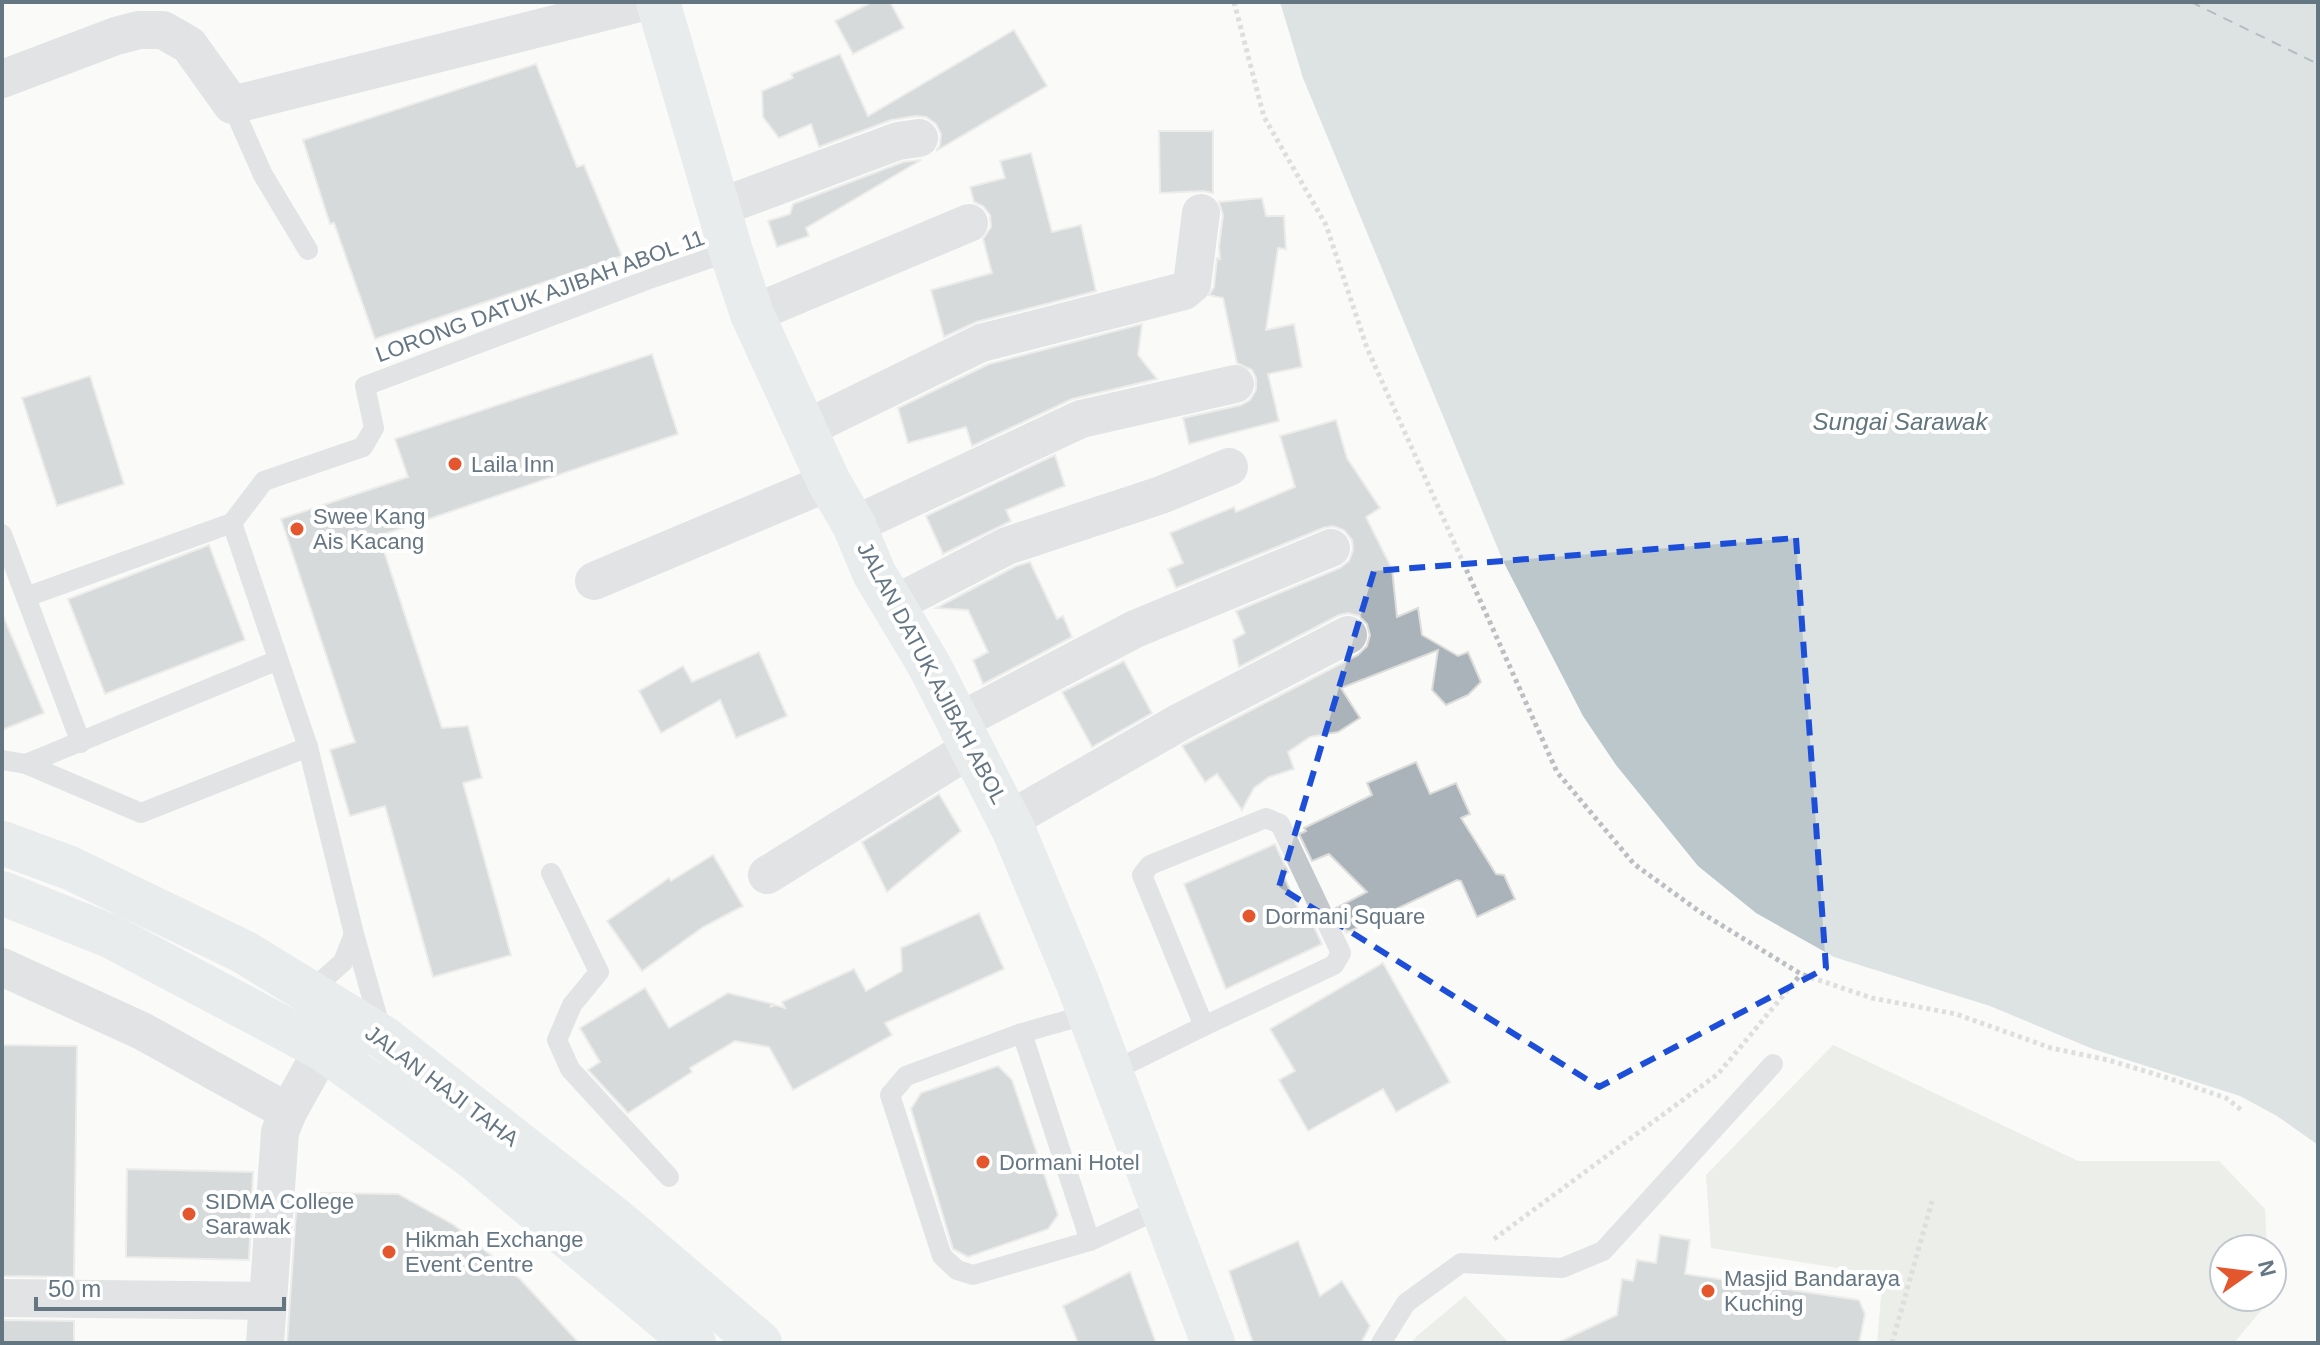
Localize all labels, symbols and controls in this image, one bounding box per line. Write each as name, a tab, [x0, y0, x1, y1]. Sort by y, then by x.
street label: LORONG DATUK AJIBAH ABOL 11	[372, 225, 708, 367]
water label: Sungai Sarawak	[1813, 408, 1989, 435]
place label: Laila Inn	[471, 452, 554, 477]
marker: Laila Inn	[446, 455, 464, 473]
place label: Swee Kang Ais Kacang	[313, 504, 426, 554]
marker: Swee Kang Ais Kacang	[288, 520, 306, 538]
street label: JALAN DATUK AJIBAH ABOL	[852, 538, 1012, 808]
place label: Dormani Square	[1265, 904, 1425, 929]
marker: Dormani Square	[1240, 907, 1258, 925]
street label: JALAN HAJI TAHA	[361, 1020, 524, 1152]
place label: Dormani Hotel	[999, 1150, 1140, 1175]
marker: Dormani Hotel	[974, 1153, 992, 1171]
place label: SIDMA College Sarawak	[205, 1189, 354, 1239]
marker: SIDMA College Sarawak	[180, 1205, 198, 1223]
place label: Hikmah Exchange Event Centre	[405, 1227, 584, 1277]
north arrow	[2208, 1233, 2288, 1313]
marker: Hikmah Exchange Event Centre	[380, 1243, 398, 1261]
text: N	[2253, 1258, 2281, 1279]
scale bar	[36, 1261, 284, 1311]
place label: Masjid Bandaraya Kuching	[1724, 1266, 1901, 1316]
text: 50 m	[48, 1275, 101, 1302]
marker: Masjid Bandaraya Kuching	[1699, 1282, 1717, 1300]

